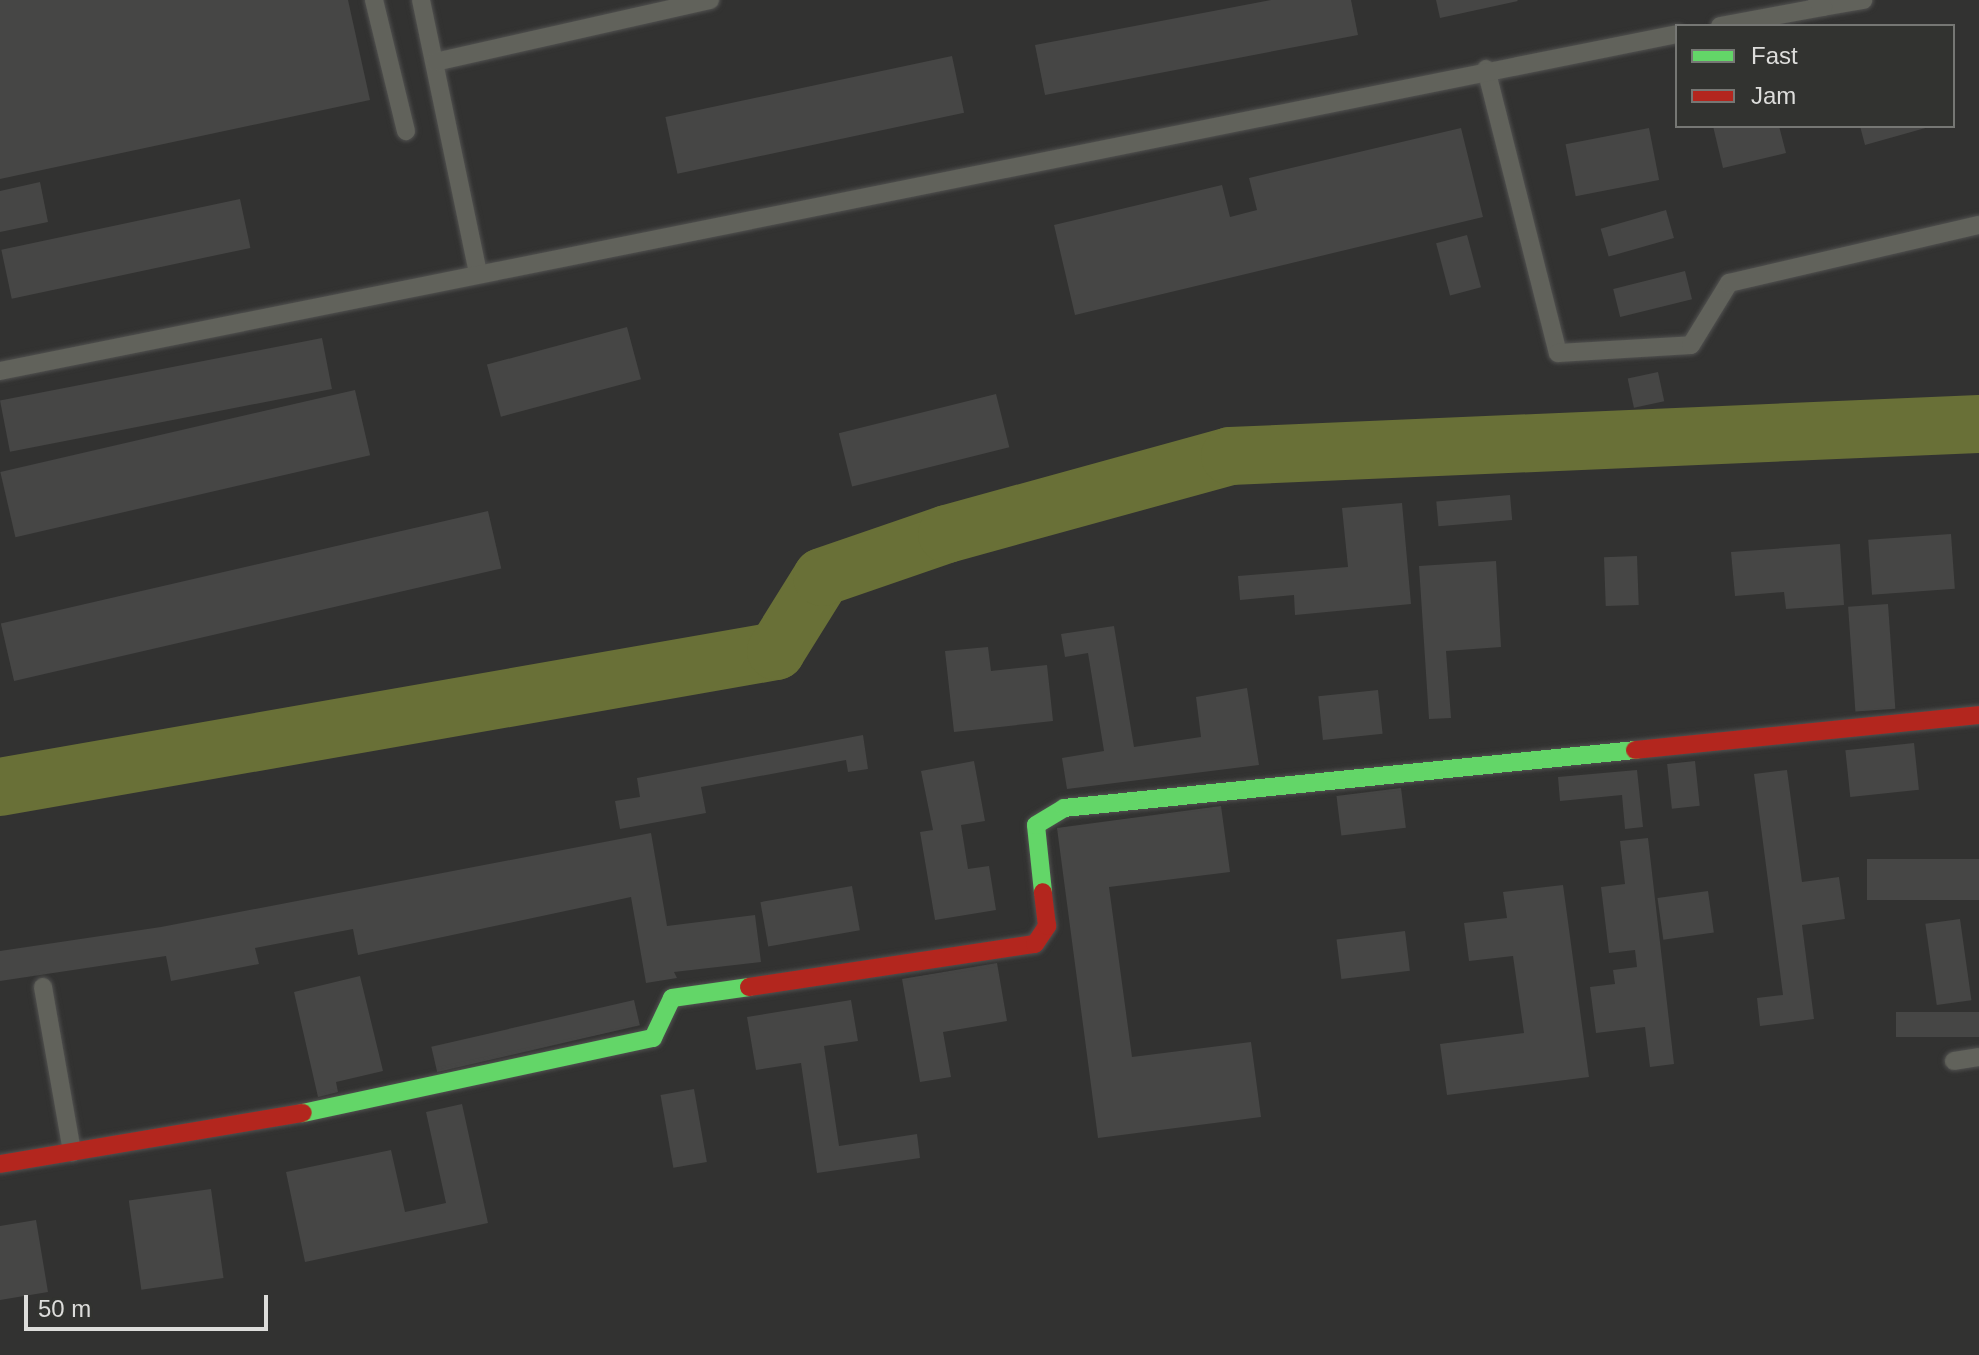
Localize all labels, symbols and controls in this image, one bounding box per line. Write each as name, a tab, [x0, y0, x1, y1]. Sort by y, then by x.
legend	[1675, 24, 1955, 128]
text: Fast	[1751, 42, 1798, 69]
text: Jam	[1751, 82, 1796, 109]
scale bar	[28, 1279, 272, 1329]
text: 50 m	[38, 1295, 91, 1322]

